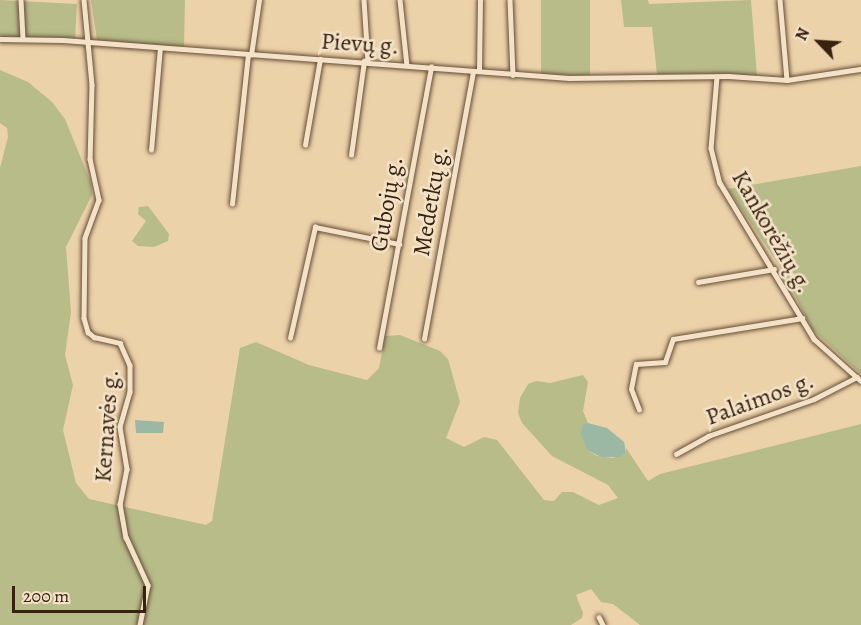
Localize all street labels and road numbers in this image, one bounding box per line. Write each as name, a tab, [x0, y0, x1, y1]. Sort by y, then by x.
street label: Pievų g.	[320, 27, 400, 61]
street label: Medetkų g.	[407, 144, 455, 258]
street label: Gubojų g.	[365, 154, 409, 254]
street label: Kankorėžių g.	[725, 165, 819, 299]
street label: Palaimos g.	[702, 366, 818, 432]
street label: Kernavės g.	[89, 369, 125, 483]

